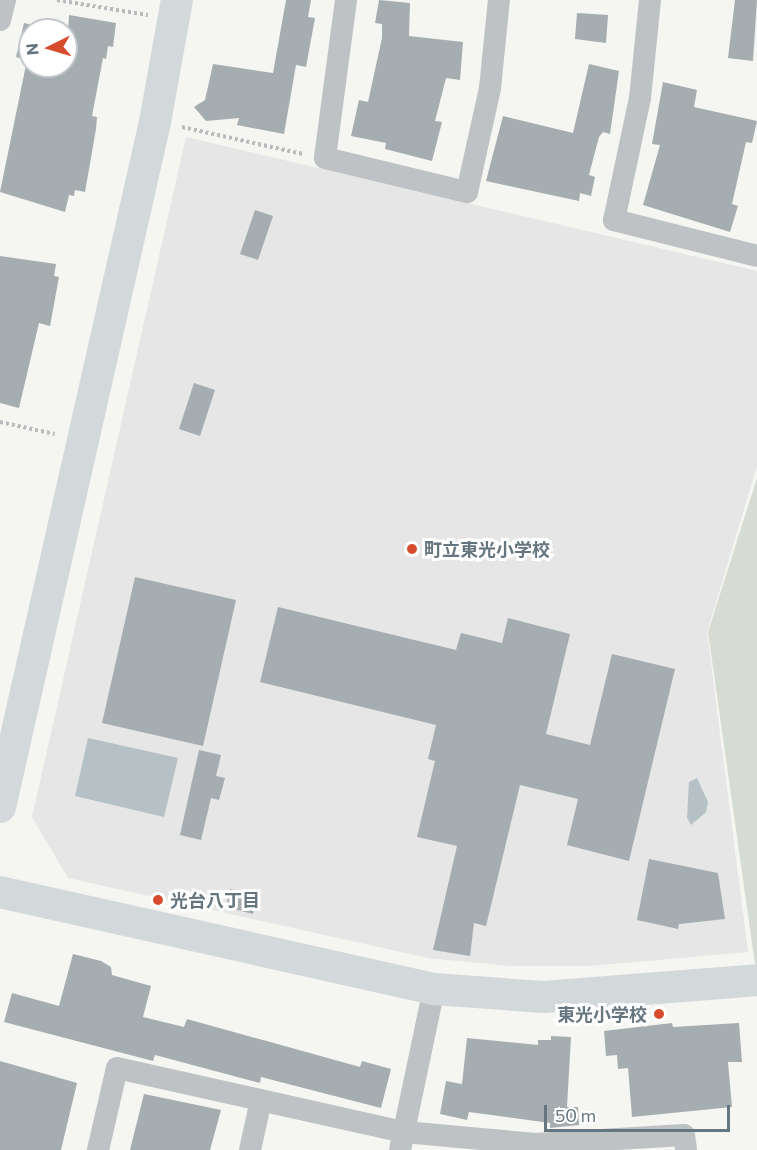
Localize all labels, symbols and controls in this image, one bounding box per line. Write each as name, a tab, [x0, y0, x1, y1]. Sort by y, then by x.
north arrow	[18, 18, 78, 78]
text: N	[22, 43, 42, 56]
place label: 町立東光小学校	[424, 538, 550, 560]
marker: 町立東光小学校	[405, 542, 419, 556]
place label: 光台八丁目	[170, 889, 260, 911]
marker: 光台八丁目	[151, 893, 165, 907]
place label: 東光小学校	[557, 1003, 647, 1025]
marker: 東光小学校	[652, 1007, 666, 1021]
scale bar	[547, 1093, 733, 1131]
text: 50 m	[555, 1104, 596, 1126]

